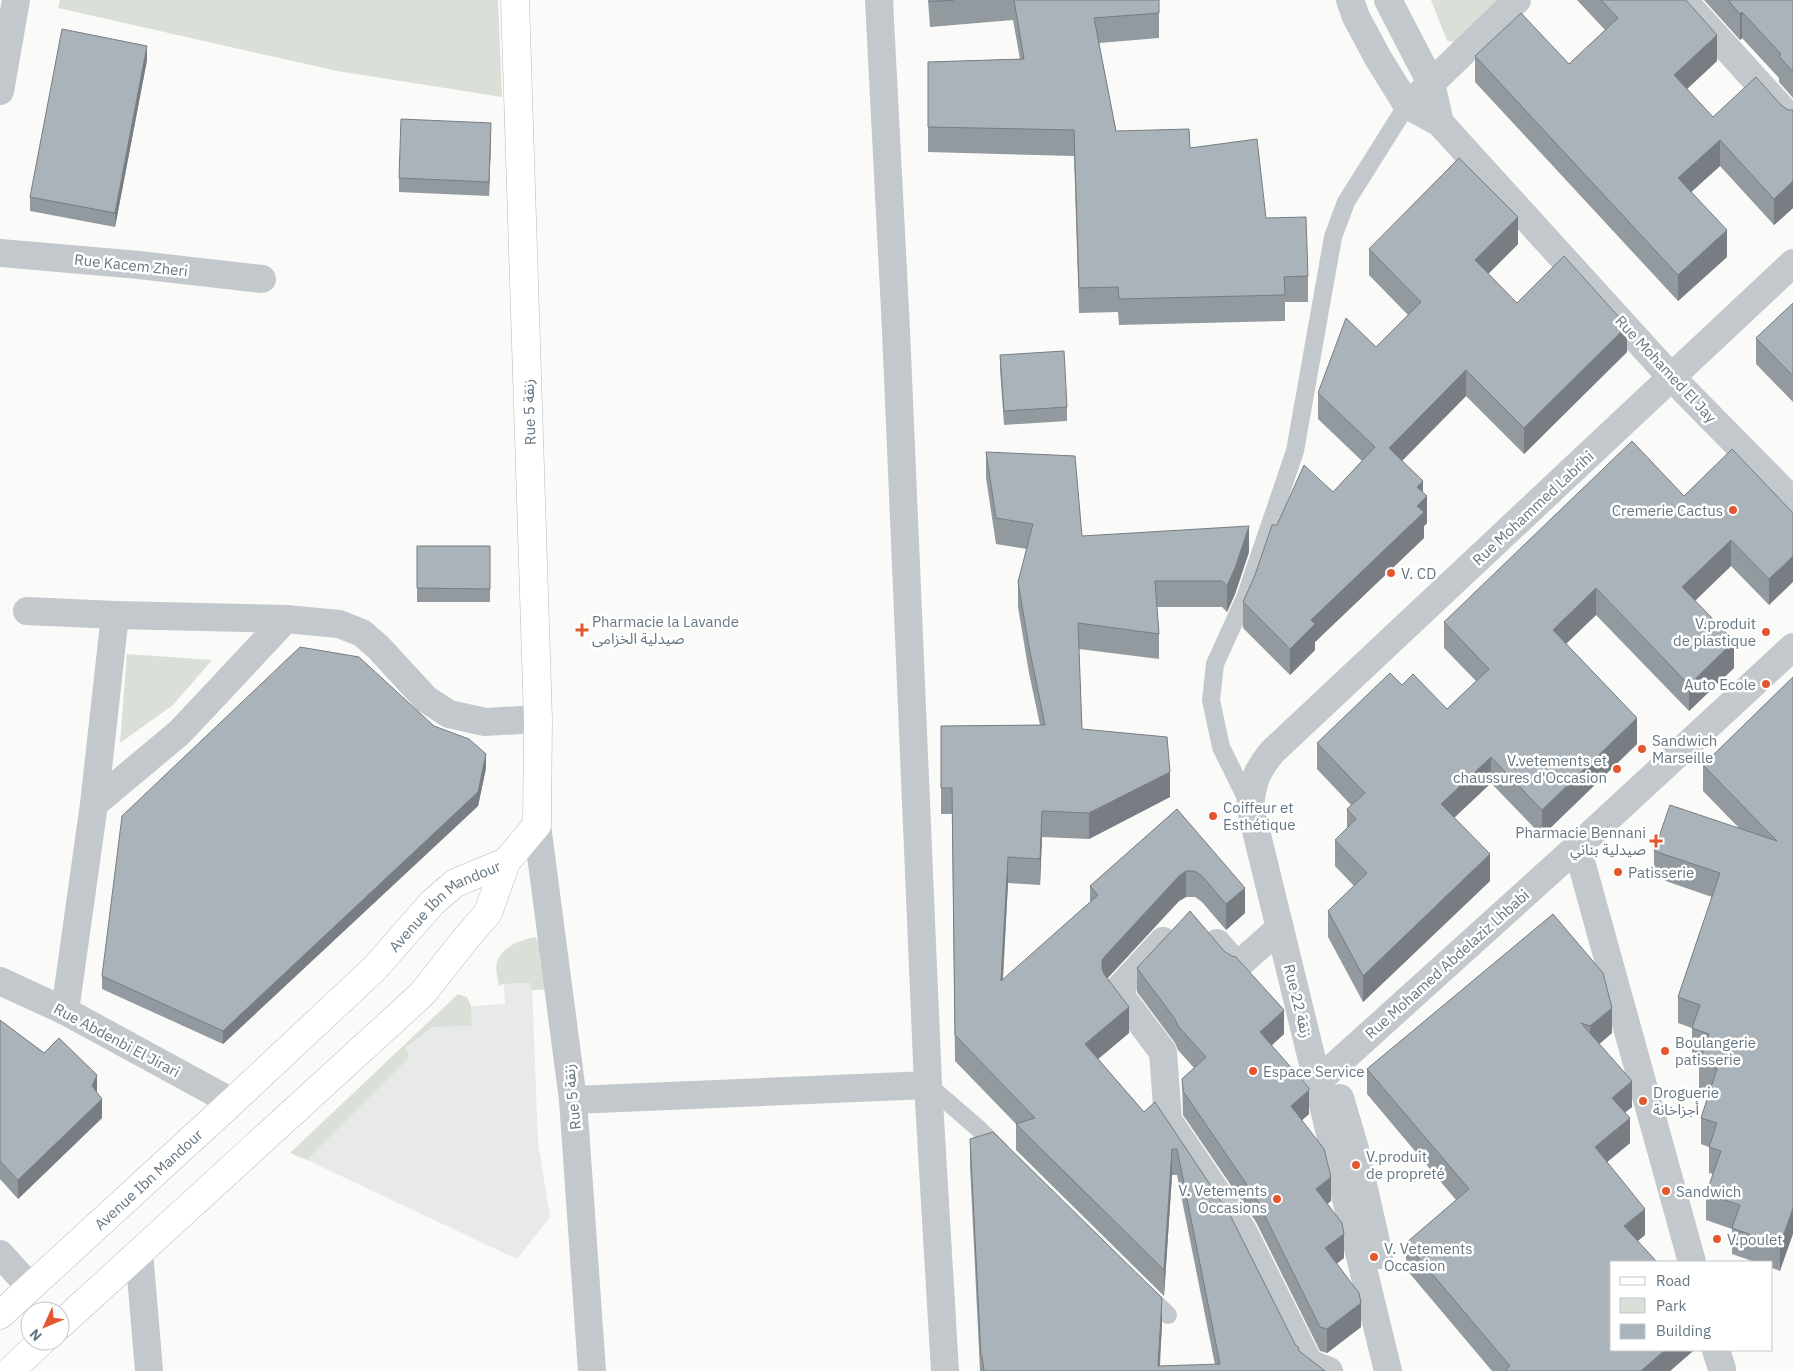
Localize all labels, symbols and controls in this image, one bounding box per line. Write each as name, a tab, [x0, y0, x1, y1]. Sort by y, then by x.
street label: Rue Kacem Zheri	[73, 250, 189, 280]
street label: Rue Mohamed El Jay	[1611, 311, 1721, 427]
street label: Rue 5 زنقة	[518, 379, 540, 445]
street label: Rue Mohammed Labrihi	[1468, 447, 1598, 569]
place label: Cremerie Cactus	[1612, 501, 1723, 520]
marker: Cremerie Cactus	[1727, 504, 1739, 516]
place label: V. CD	[1401, 564, 1436, 583]
marker: V. CD	[1385, 567, 1397, 579]
place label: Pharmacie la Lavande صيدلية الخزامى	[592, 612, 739, 648]
place label: V.produit de plastique	[1673, 614, 1756, 650]
marker: Pharmacie la Lavande صيدلية الخزامى	[576, 624, 588, 636]
marker: V.produit de plastique	[1760, 626, 1772, 638]
place label: Auto Ecole	[1684, 675, 1756, 694]
marker: Auto Ecole	[1760, 678, 1772, 690]
place label: Sandwich Marseille	[1652, 731, 1717, 767]
marker: Sandwich Marseille	[1636, 743, 1648, 755]
place label: V.vetements et chaussures d'Occasion	[1453, 751, 1607, 787]
marker: V.vetements et chaussures d'Occasion	[1611, 763, 1623, 775]
place label: Coiffeur et Esthétique	[1223, 798, 1295, 834]
marker: Coiffeur et Esthétique	[1207, 810, 1219, 822]
place label: Pharmacie Bennani صيدلية بناني	[1515, 823, 1646, 861]
marker: Pharmacie Bennani صيدلية بناني	[1650, 835, 1662, 847]
street label: Avenue Ibn Mandour	[384, 856, 504, 956]
place label: Patisserie	[1628, 863, 1694, 882]
marker: Patisserie	[1612, 866, 1624, 878]
street label: Rue Mohamed Abdelaziz Lhbabi	[1361, 885, 1533, 1043]
street label: Rue 22 زنقة	[1280, 962, 1316, 1040]
street label: Rue Abdenbi El Jirari	[51, 999, 183, 1081]
place label: Boulangerie patisserie	[1675, 1033, 1756, 1069]
marker: Boulangerie patisserie	[1659, 1045, 1671, 1057]
place label: Espace Service	[1263, 1062, 1364, 1081]
street label: Rue 5 زنقة	[559, 1063, 585, 1131]
marker: Espace Service	[1247, 1065, 1259, 1077]
place label: Droguerie أجزاخانة	[1653, 1083, 1719, 1119]
marker: Droguerie أجزاخانة	[1637, 1095, 1649, 1107]
street label: Avenue Ibn Mandour	[90, 1124, 207, 1234]
place label: V.produit de propreté	[1366, 1147, 1445, 1183]
marker: V.produit de propreté	[1350, 1159, 1362, 1171]
place label: V. Vetements Occasions	[1178, 1181, 1267, 1217]
place label: Sandwich	[1676, 1182, 1741, 1201]
marker: Sandwich	[1660, 1185, 1672, 1197]
marker: V. Vetements Occasions	[1271, 1193, 1283, 1205]
place label: V.poulet	[1727, 1230, 1783, 1249]
marker: V.poulet	[1711, 1233, 1723, 1245]
place label: V. Vetements Occasion	[1384, 1239, 1473, 1275]
marker: V. Vetements Occasion	[1368, 1251, 1380, 1263]
legend	[1610, 1261, 1773, 1351]
text: Road	[1656, 1271, 1691, 1290]
text: Park	[1656, 1296, 1686, 1315]
north arrow	[20, 1301, 70, 1351]
text: Building	[1656, 1321, 1711, 1340]
text: N	[26, 1325, 46, 1345]

